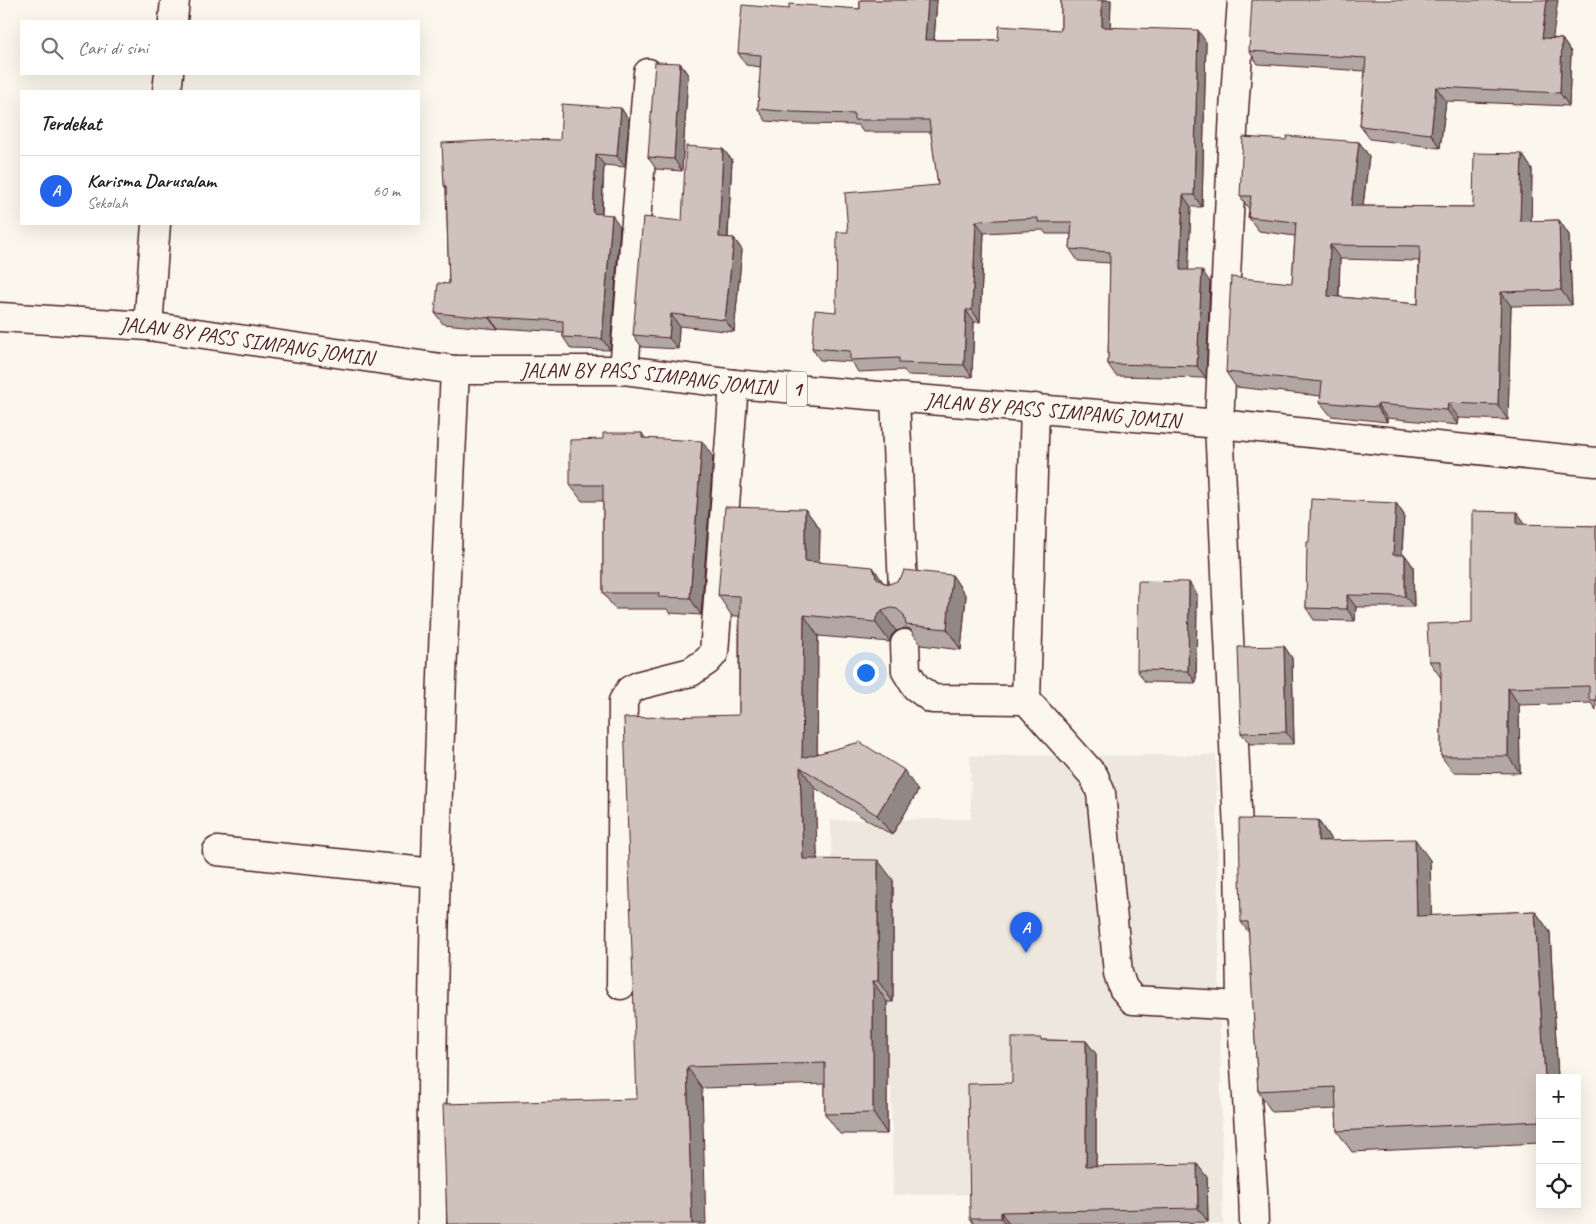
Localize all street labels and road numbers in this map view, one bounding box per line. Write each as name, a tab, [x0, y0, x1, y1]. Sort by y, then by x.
street label: JALAN BY PASS SIMPANG JOMIN	[118, 311, 378, 372]
street label: JALAN BY PASS SIMPANG JOMIN	[520, 357, 780, 401]
road number: 1	[787, 372, 807, 406]
street label: JALAN BY PASS SIMPANG JOMIN	[923, 387, 1184, 434]

